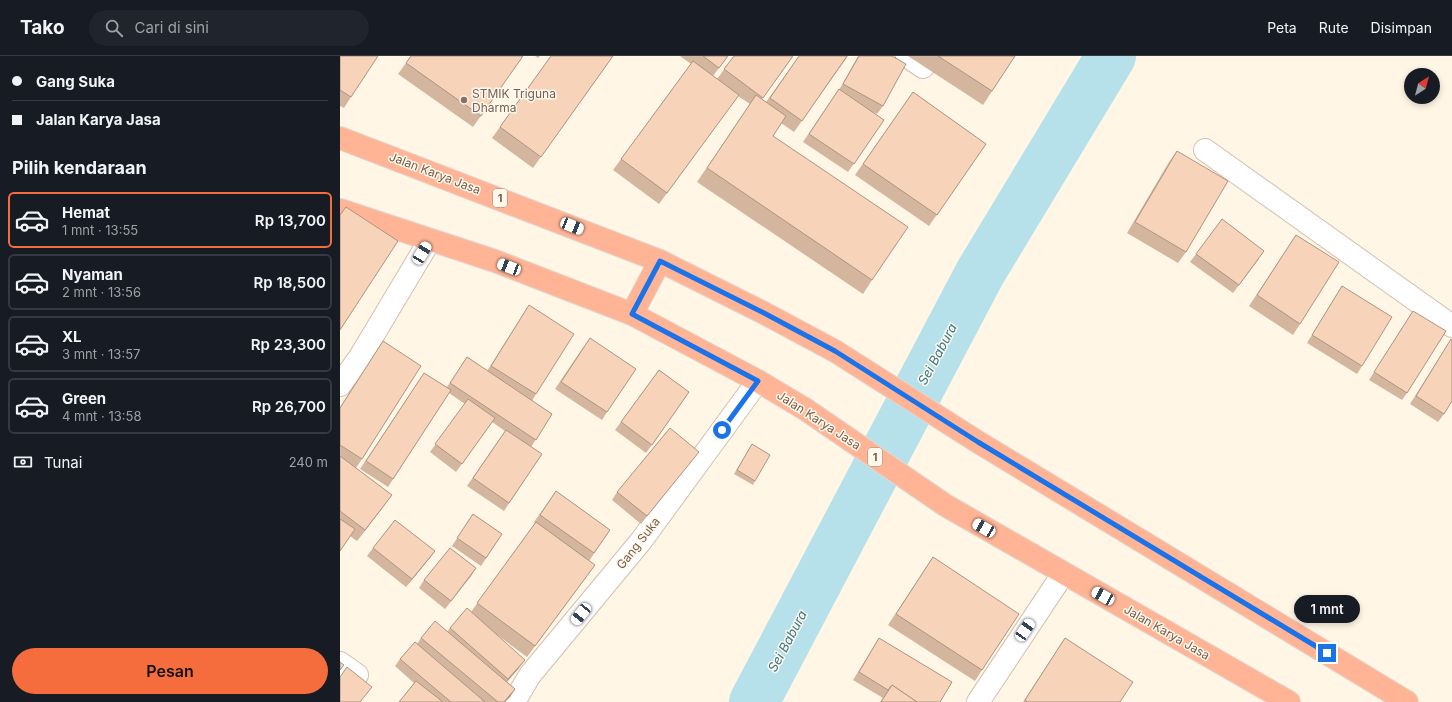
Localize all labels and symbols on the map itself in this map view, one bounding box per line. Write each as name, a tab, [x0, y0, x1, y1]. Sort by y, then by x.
north arrow	[1404, 68, 1440, 104]
place label: STMIK Triguna Dharma	[472, 86, 556, 115]
marker: STMIK Triguna Dharma	[459, 95, 469, 105]
street label: Jalan Karya Jasa	[387, 149, 483, 197]
road number: 1	[493, 189, 507, 207]
car	[559, 216, 585, 236]
car	[411, 240, 433, 266]
car	[496, 257, 522, 277]
water label: Sei Babura	[914, 320, 960, 388]
street label: Jalan Karya Jasa	[774, 387, 864, 453]
route start	[713, 421, 731, 439]
road number: 1	[868, 448, 882, 466]
street label: Gang Suka	[613, 514, 663, 572]
car	[971, 517, 997, 539]
car	[1090, 585, 1116, 607]
callout: 1 mnt	[1294, 595, 1360, 623]
car	[569, 601, 593, 627]
street label: Jalan Karya Jasa	[1121, 601, 1213, 663]
water label: Sei Babura	[764, 607, 810, 675]
car	[1013, 617, 1037, 643]
route end	[1318, 644, 1336, 662]

